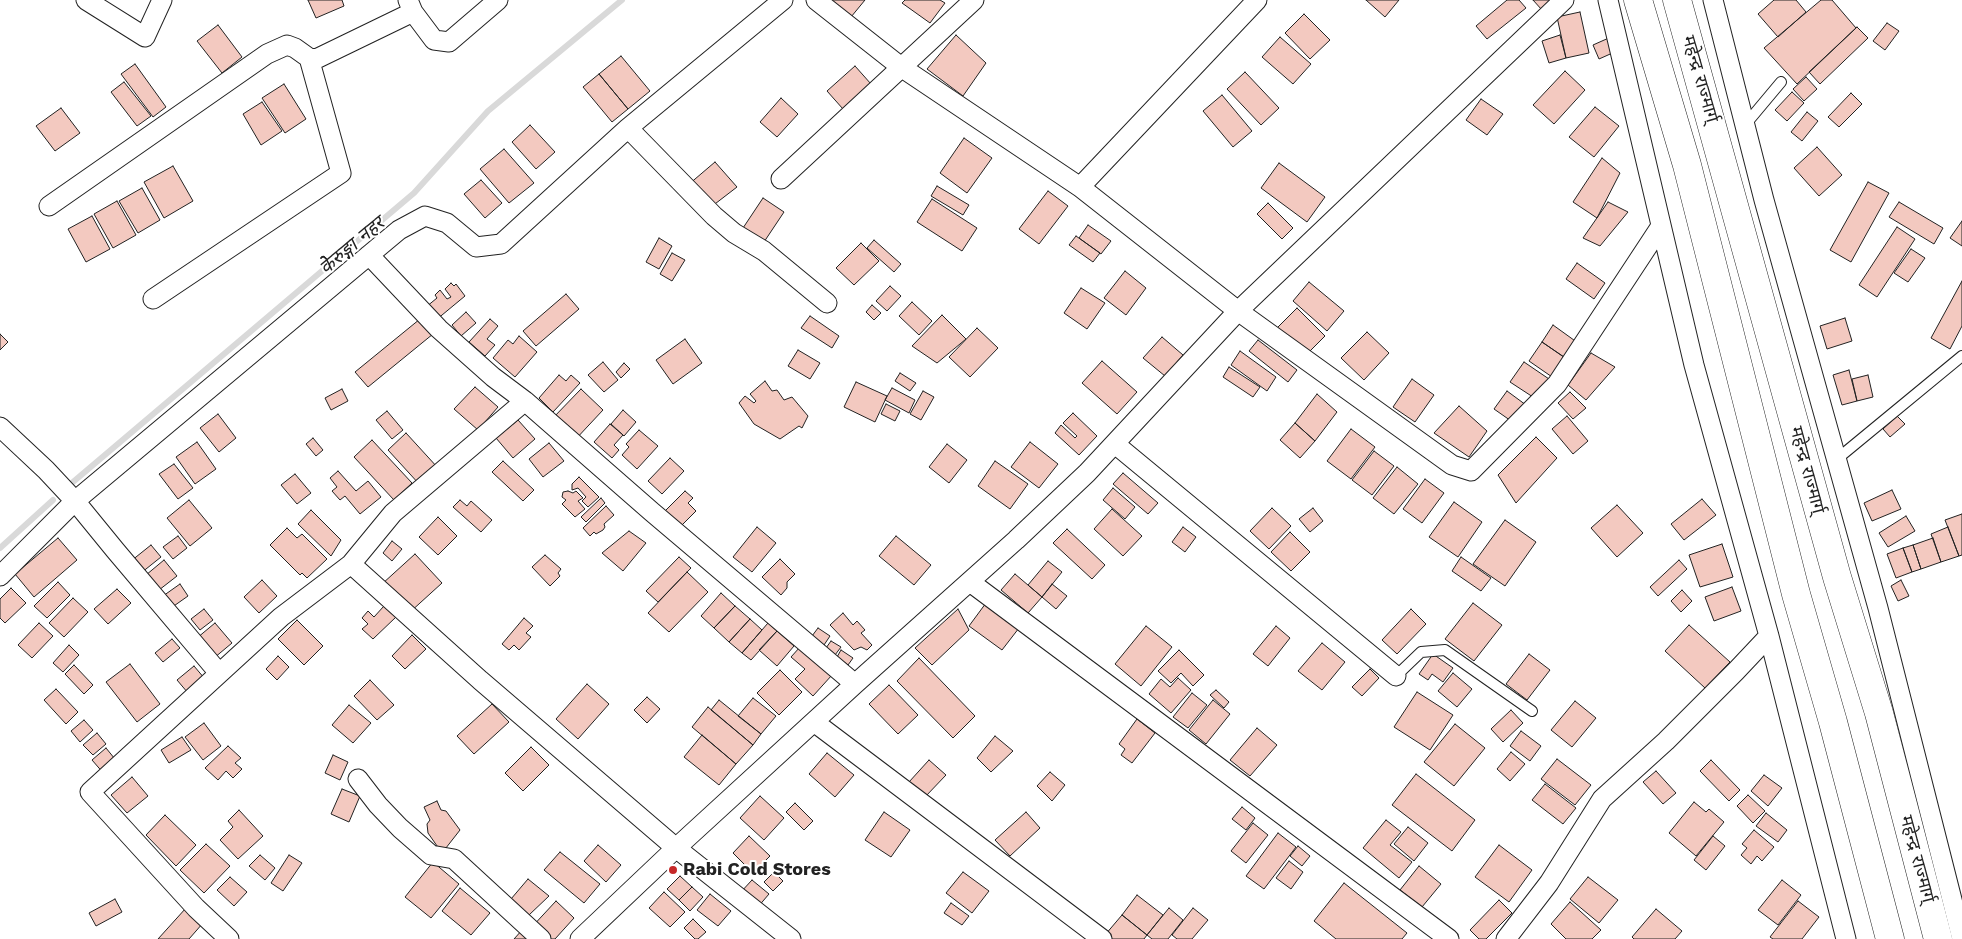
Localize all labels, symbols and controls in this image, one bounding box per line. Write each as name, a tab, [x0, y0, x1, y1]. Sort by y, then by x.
street label: महेन्द्र राज्मार्ग्	[1677, 33, 1723, 125]
water label: केेरुङ्गा नहर	[315, 212, 389, 280]
street label: महेन्द्र राज्मार्ग्	[1785, 424, 1829, 516]
street label: महेन्द्र राज्मार्ग्	[1895, 813, 1939, 905]
place label: Rabi Cold Stores	[683, 859, 831, 881]
marker: Rabi Cold Stores	[667, 864, 679, 876]

